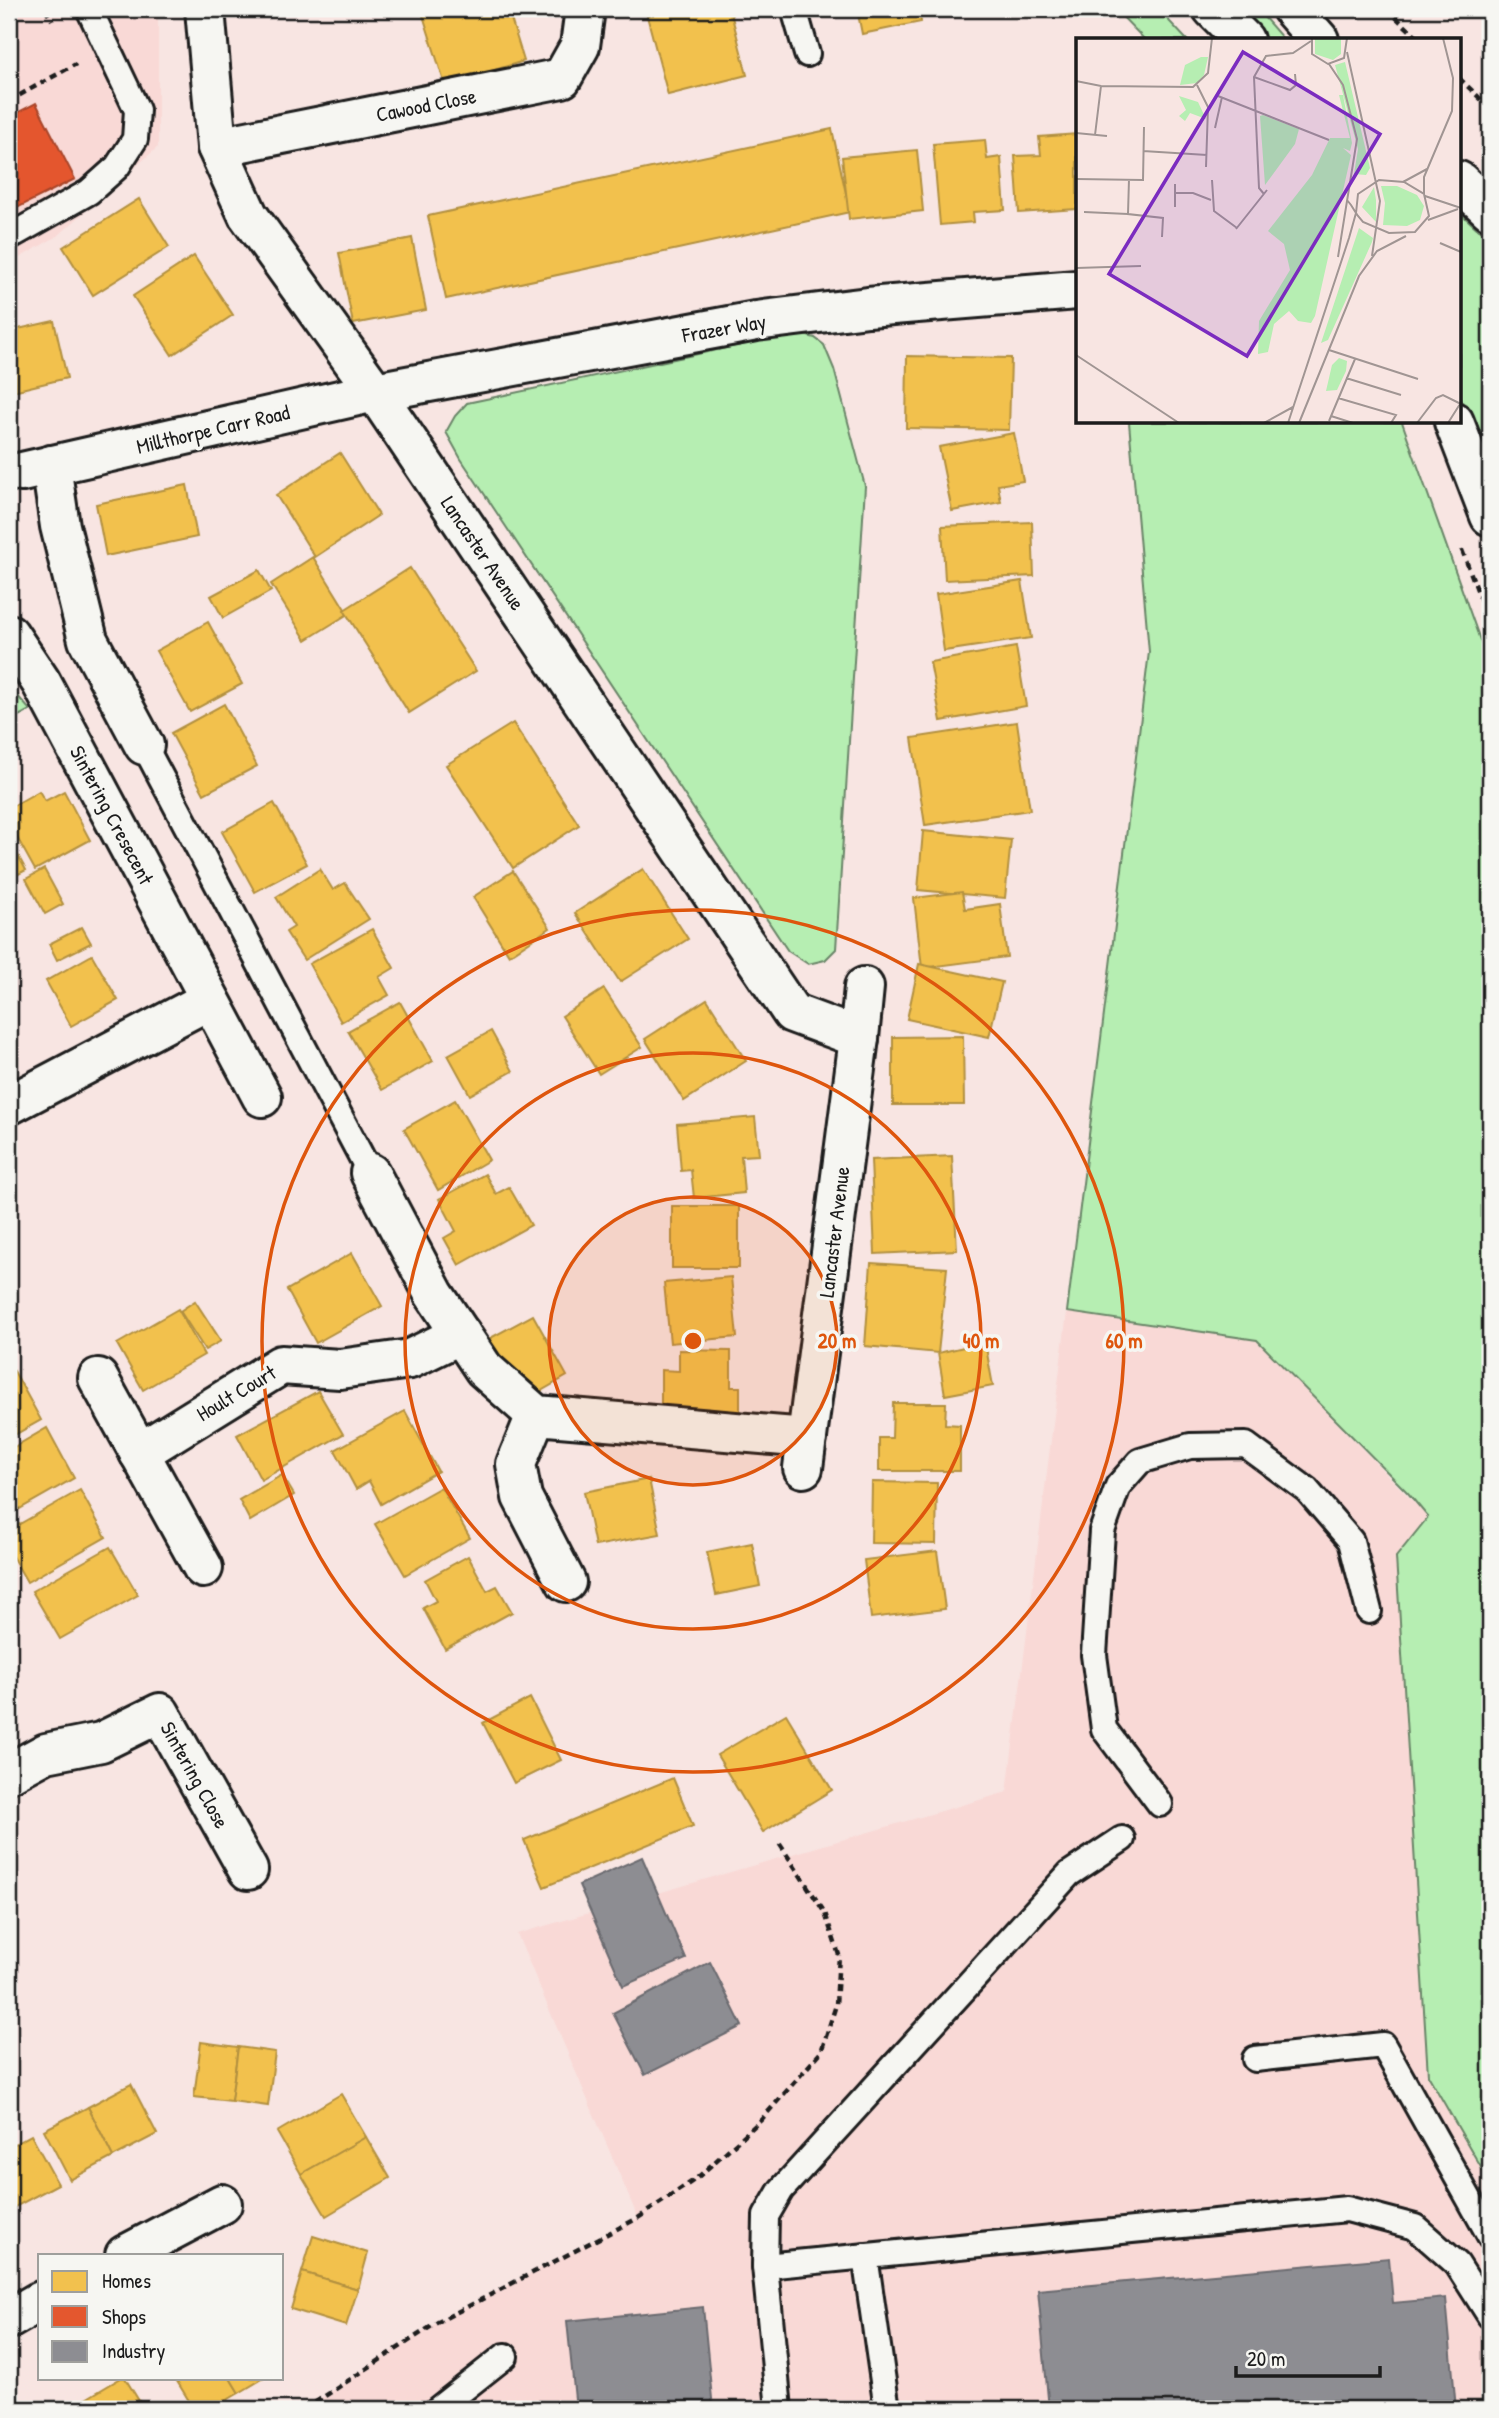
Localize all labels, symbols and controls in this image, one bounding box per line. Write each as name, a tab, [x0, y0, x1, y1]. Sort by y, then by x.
inset map	[1076, 38, 1460, 424]
street label: Cawood Close	[373, 81, 479, 129]
street label: Frazer Way	[679, 306, 768, 350]
street label: Millthorpe Carr Road	[134, 397, 292, 461]
street label: Lancaster Avenue	[434, 490, 532, 616]
street label: Sintering Cresecent	[63, 740, 161, 890]
street label: Lancaster Avenue	[812, 1165, 856, 1299]
text: 20 m	[818, 1326, 856, 1355]
text: 40 m	[963, 1326, 999, 1355]
text: 60 m	[1106, 1326, 1142, 1355]
centre of rings	[681, 1329, 705, 1353]
street label: Hoult Court	[191, 1358, 282, 1428]
street label: Sintering Close	[154, 1716, 236, 1834]
legend	[38, 2254, 284, 2380]
text: Homes	[102, 2266, 151, 2295]
text: Shops	[102, 2302, 146, 2331]
scale bar	[1236, 2334, 1380, 2378]
text: Industry	[102, 2336, 165, 2365]
text: 20 m	[1247, 2344, 1285, 2373]

